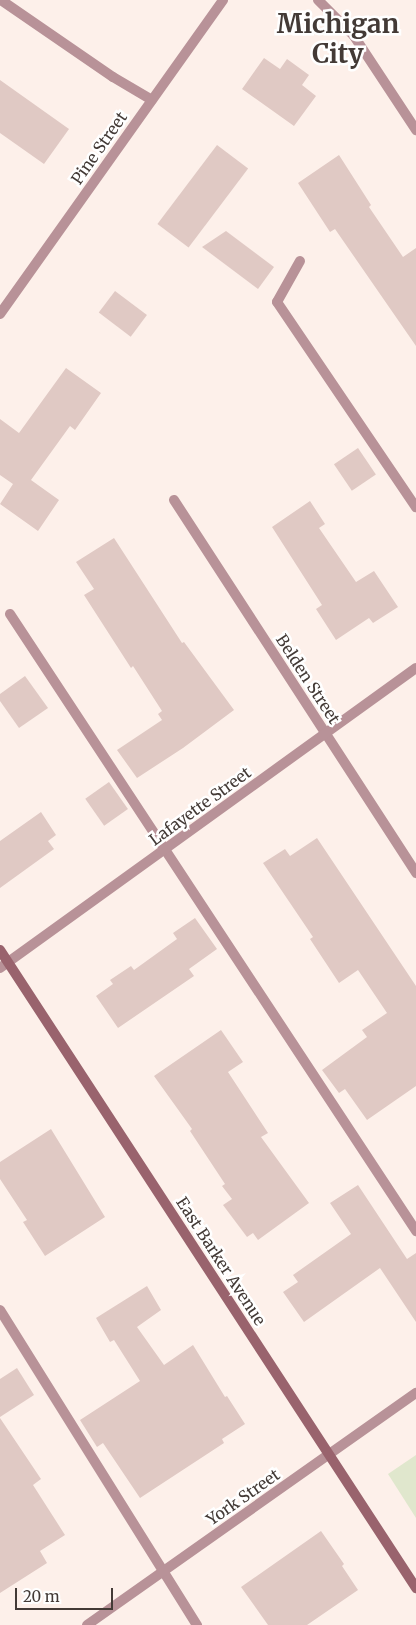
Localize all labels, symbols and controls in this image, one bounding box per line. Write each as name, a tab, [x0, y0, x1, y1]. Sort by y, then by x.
district label: Michigan City	[277, 8, 399, 70]
street label: Pine Street	[67, 108, 131, 188]
street label: Belden Street	[272, 631, 344, 727]
street label: Lafayette Street	[145, 763, 255, 849]
street label: East Barker Avenue	[172, 1193, 270, 1329]
street label: York Street	[203, 1465, 283, 1529]
scale bar	[18, 1578, 115, 1610]
text: 20 m	[23, 1587, 60, 1606]

